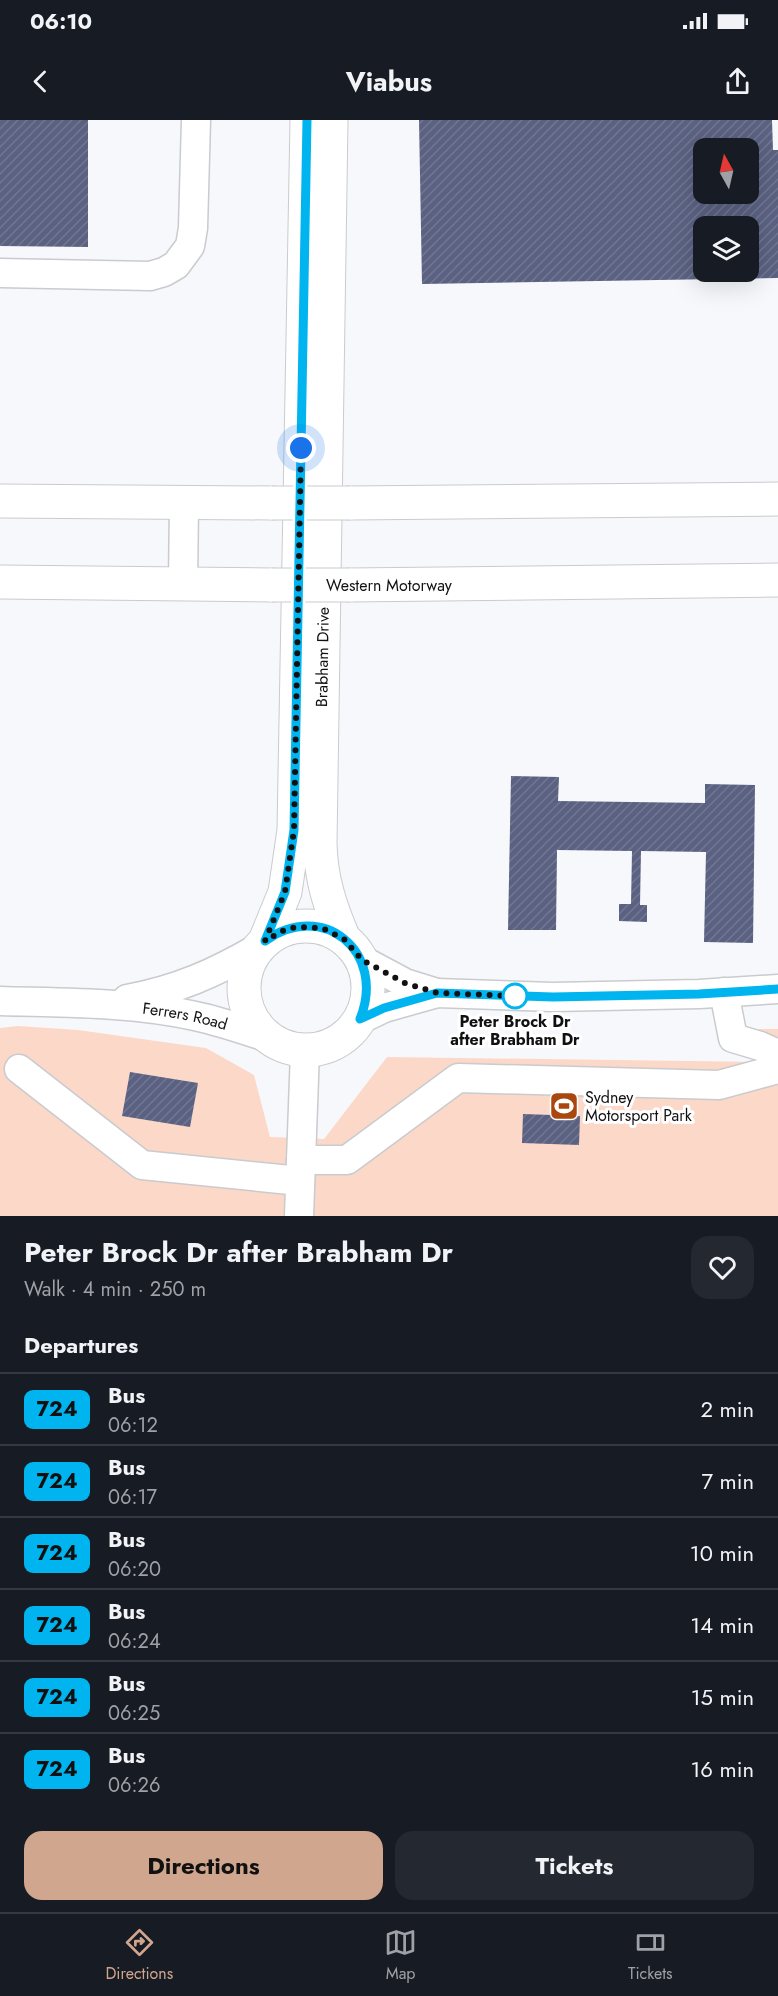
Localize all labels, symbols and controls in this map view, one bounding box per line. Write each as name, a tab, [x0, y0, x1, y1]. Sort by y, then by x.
text: 06:10	[30, 5, 92, 37]
text: Viabus	[346, 62, 432, 101]
icon: back	[24, 65, 57, 98]
icon: share	[721, 65, 754, 98]
north arrow	[693, 138, 759, 204]
map controls	[693, 138, 759, 282]
button: layers	[693, 216, 759, 282]
your location	[286, 433, 316, 463]
street label: Western Motorway	[326, 574, 453, 597]
street label: Brabham Drive	[310, 607, 335, 707]
marker: Peter Brock Dr after Brabham Dr	[502, 983, 528, 1009]
street label: Ferrers Road	[141, 997, 230, 1036]
place label: Peter Brock Dr after Brabham Dr	[450, 1010, 580, 1051]
place label: Sydney Motorsport Park	[585, 1086, 693, 1127]
sports icon: Sydney Motorsport Park	[548, 1090, 580, 1122]
text: Peter Brock Dr after Brabham Dr	[24, 1232, 453, 1273]
button: heart	[691, 1236, 754, 1299]
text: Walk · 4 min · 250 m	[24, 1275, 206, 1304]
text: Departures	[24, 1329, 138, 1361]
text: Bus	[108, 1379, 145, 1411]
text: 2 min	[700, 1393, 754, 1425]
text: 724	[36, 1394, 78, 1424]
text: 06:12	[108, 1411, 158, 1440]
text: Bus	[108, 1451, 145, 1483]
text: 7 min	[701, 1465, 754, 1497]
text: 724	[36, 1466, 78, 1496]
text: 06:17	[108, 1483, 157, 1512]
text: Bus	[108, 1523, 145, 1555]
text: 10 min	[690, 1537, 754, 1569]
text: 724	[36, 1538, 78, 1568]
text: 06:20	[108, 1555, 161, 1584]
text: Bus	[108, 1595, 145, 1627]
text: 14 min	[690, 1609, 754, 1641]
text: 724	[36, 1610, 78, 1640]
text: 06:24	[108, 1627, 161, 1656]
text: Bus	[108, 1667, 145, 1699]
text: 15 min	[691, 1681, 754, 1713]
text: 724	[36, 1682, 78, 1712]
text: 06:25	[108, 1699, 160, 1728]
text: Bus	[108, 1739, 145, 1771]
text: 16 min	[690, 1753, 754, 1785]
text: 724	[36, 1754, 78, 1784]
text: 06:26	[108, 1771, 160, 1800]
button: Directions	[24, 1831, 383, 1900]
button: Tickets	[395, 1831, 754, 1900]
tab: Directions	[105, 1926, 173, 1985]
tab: Map	[384, 1926, 417, 1985]
tab: Tickets	[628, 1926, 673, 1985]

